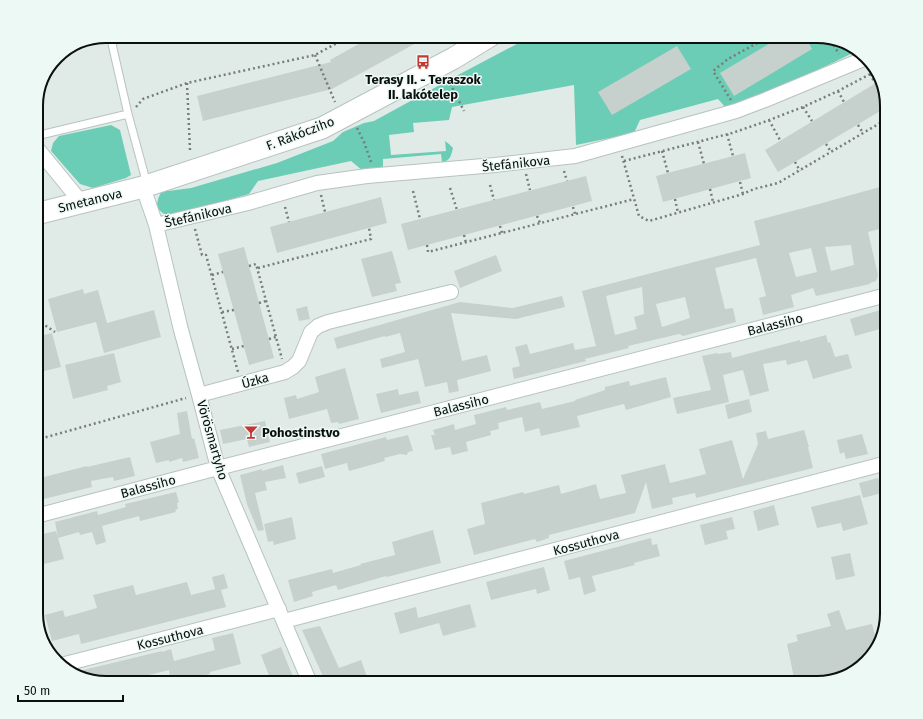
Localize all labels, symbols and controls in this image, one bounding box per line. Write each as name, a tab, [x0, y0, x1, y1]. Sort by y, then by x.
bus stop icon: Terasy II. - Teraszok II. lakótelep	[415, 54, 431, 70]
place label: Terasy II. - Teraszok II. lakótelep	[365, 72, 482, 102]
street label: F. Rákócziho	[264, 114, 336, 153]
street label: Štefánikova	[481, 151, 551, 175]
street label: Smetanova	[57, 185, 124, 216]
street label: Štefánikova	[163, 200, 233, 230]
street label: Balassiho	[746, 310, 804, 339]
street label: Úzka	[240, 370, 270, 391]
street label: Balassiho	[432, 391, 490, 420]
street label: Vörösmartyho	[194, 399, 231, 482]
bar icon: Pohostinstvo	[243, 424, 259, 440]
place label: Pohostinstvo	[262, 425, 340, 440]
street label: Balassiho	[119, 472, 177, 501]
street label: Kossuthova	[551, 526, 621, 558]
street label: Kossuthova	[135, 622, 205, 653]
scale bar	[18, 677, 123, 703]
text: 50 m	[24, 684, 50, 698]

